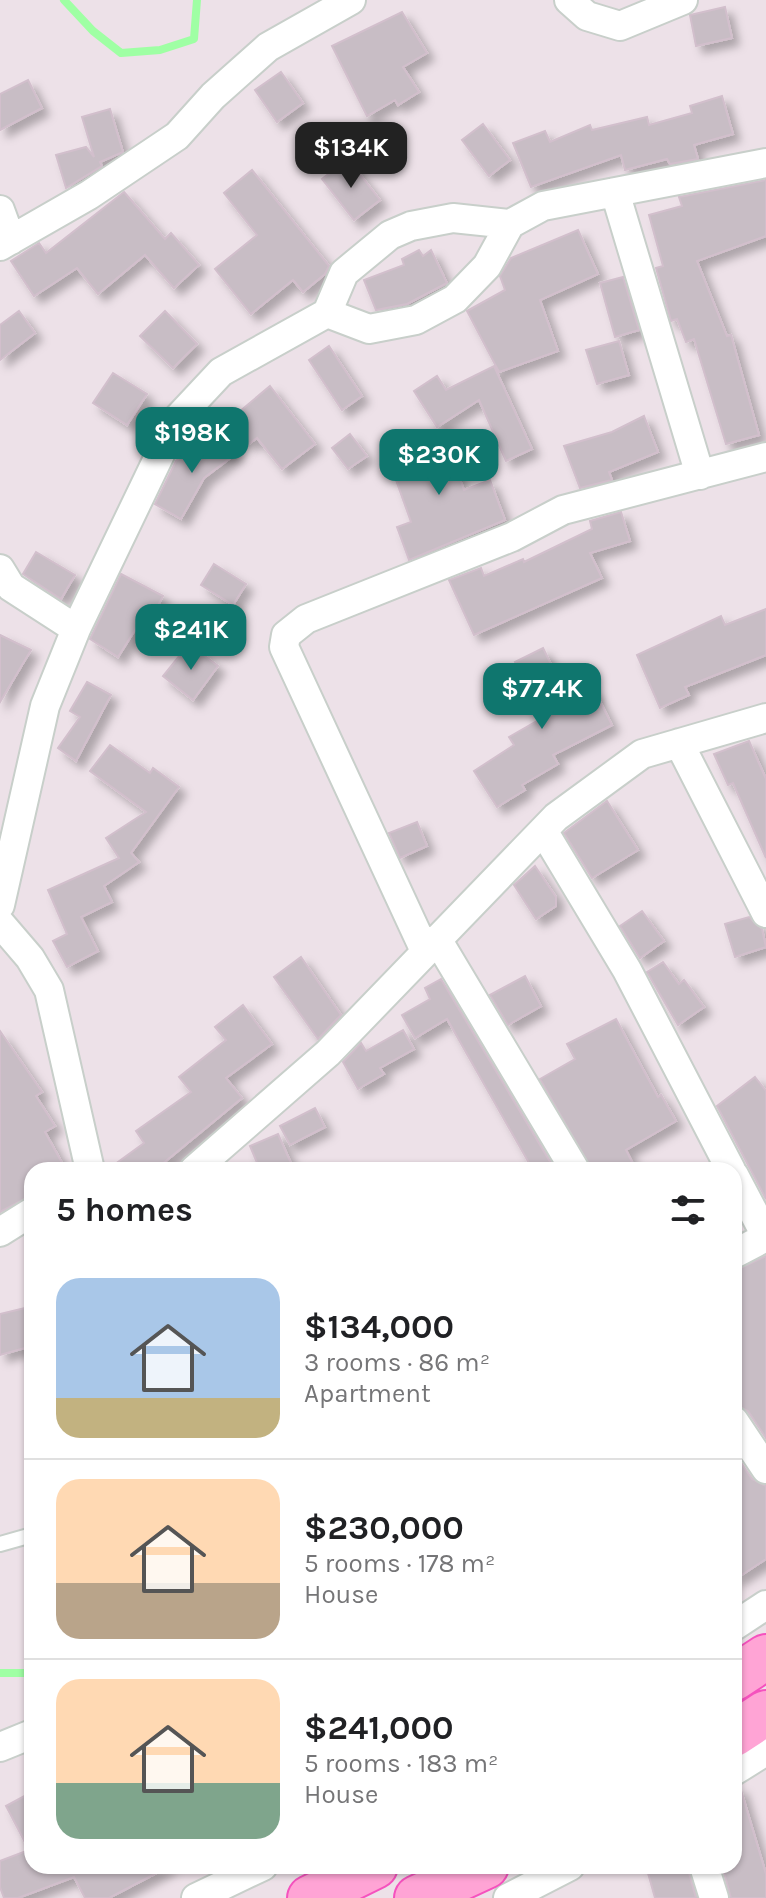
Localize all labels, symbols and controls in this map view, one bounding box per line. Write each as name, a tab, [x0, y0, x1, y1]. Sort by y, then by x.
pin: $134K	[295, 122, 407, 190]
text: $134K	[313, 132, 389, 163]
pin: $198K	[136, 407, 248, 475]
text: $198K	[154, 417, 230, 448]
pin: $230K	[383, 429, 495, 497]
text: $230K	[397, 439, 481, 470]
pin: $241K	[135, 604, 247, 672]
text: $241K	[153, 614, 229, 645]
pin: $77.4K	[477, 663, 607, 731]
text: $77.4K	[501, 673, 583, 704]
icon: filters	[666, 1188, 710, 1232]
text: 5 homes	[56, 1190, 193, 1230]
text: $134,000	[304, 1307, 454, 1347]
icon: home	[120, 1310, 216, 1406]
text: 3 rooms · 86 m²	[304, 1347, 490, 1378]
text: Apartment	[304, 1378, 431, 1409]
text: $230,000	[304, 1508, 464, 1548]
icon: home	[120, 1511, 216, 1607]
text: 5 rooms · 178 m²	[304, 1548, 495, 1579]
text: House	[304, 1579, 378, 1610]
text: $241,000	[304, 1708, 453, 1748]
icon: home	[120, 1711, 216, 1807]
text: 5 rooms · 183 m²	[304, 1748, 499, 1779]
text: House	[304, 1779, 378, 1810]

